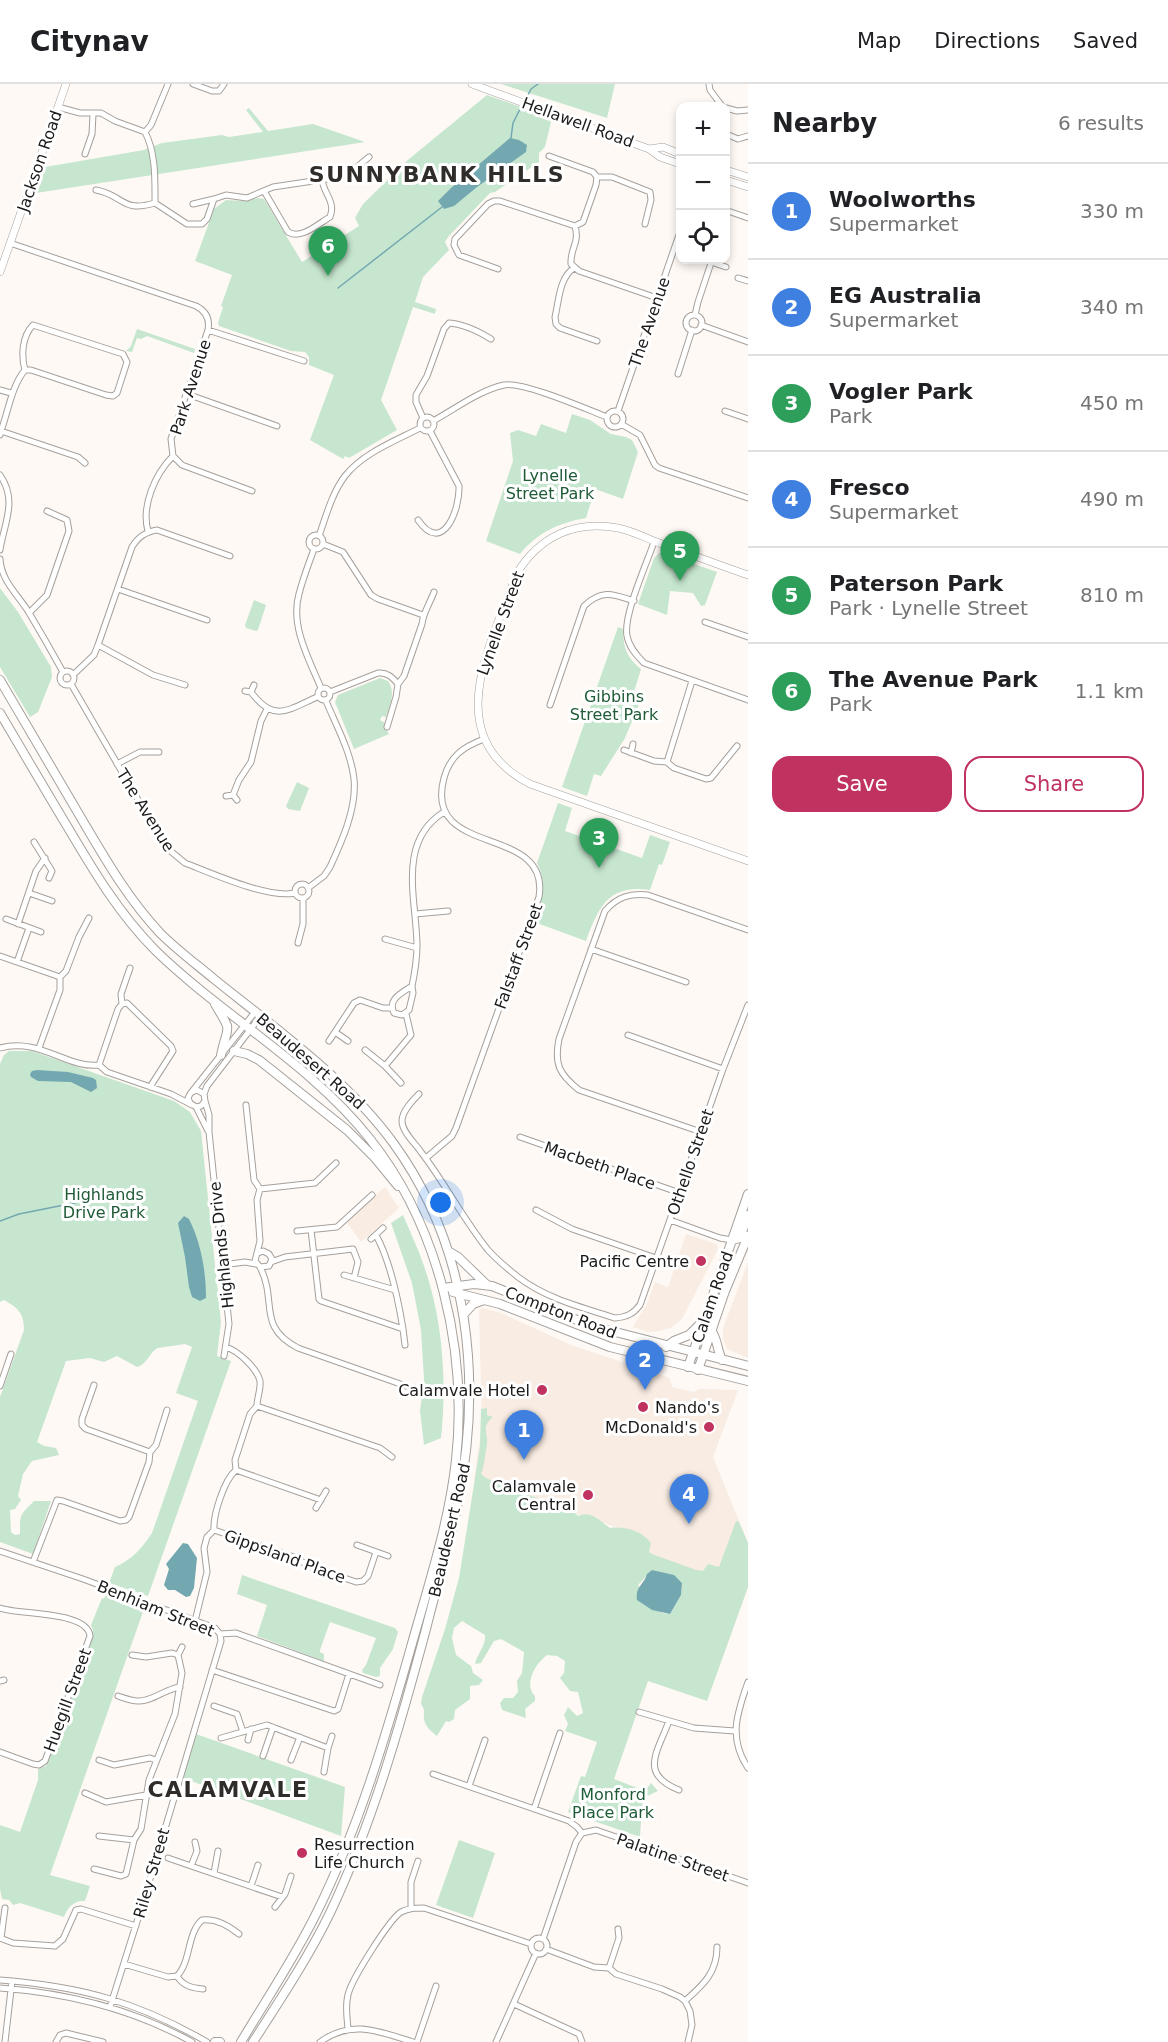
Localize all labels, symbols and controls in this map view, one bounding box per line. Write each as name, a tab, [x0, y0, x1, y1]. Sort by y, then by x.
text: Citynav	[30, 25, 149, 58]
text: Map	[857, 29, 901, 53]
text: Directions	[934, 29, 1040, 53]
text: Saved	[1073, 29, 1138, 53]
street label: Hellawell Road	[519, 93, 636, 152]
map controls	[676, 102, 730, 264]
button: +	[676, 102, 730, 156]
street label: Jackson Road	[13, 108, 66, 215]
text: Nearby	[772, 108, 877, 138]
text: 6 results	[1058, 111, 1144, 135]
button: −	[676, 156, 730, 210]
district label: SUNNYBANK HILLS	[309, 162, 565, 187]
text: Woolworths	[829, 187, 976, 212]
text: 1	[785, 199, 798, 223]
text: 330 m	[1080, 199, 1144, 223]
button: locate	[676, 210, 730, 264]
text: Supermarket	[829, 212, 958, 236]
pin: 6	[308, 226, 348, 276]
street label: The Avenue	[625, 274, 674, 371]
text: EG Australia	[829, 283, 982, 308]
text: 2	[785, 295, 798, 319]
text: 340 m	[1080, 295, 1144, 319]
text: Supermarket	[829, 308, 958, 332]
street label: Park Avenue	[166, 337, 215, 437]
text: Vogler Park	[829, 379, 973, 404]
text: 3	[785, 391, 798, 415]
text: 450 m	[1080, 391, 1144, 415]
text: Park	[829, 404, 872, 428]
park label: Lynelle Street Park	[506, 466, 595, 503]
text: Fresco	[829, 475, 910, 500]
text: 4	[785, 487, 798, 511]
text: 490 m	[1080, 487, 1144, 511]
text: Supermarket	[829, 500, 958, 524]
pin: 5	[660, 532, 700, 581]
street label: Lynelle Street	[473, 569, 528, 678]
text: Paterson Park	[829, 571, 1003, 596]
text: 5	[785, 583, 798, 607]
text: 810 m	[1080, 583, 1144, 607]
text: Park · Lynelle Street	[829, 596, 1028, 620]
text: The Avenue Park	[829, 667, 1038, 692]
text: 6	[785, 679, 798, 703]
text: 1.1 km	[1075, 679, 1144, 703]
park label: Gibbins Street Park	[570, 687, 659, 724]
text: Park	[829, 692, 872, 716]
button: Save	[772, 756, 952, 812]
button: Share	[964, 756, 1144, 812]
street label: The Avenue	[112, 764, 179, 855]
pin: 3	[580, 818, 618, 868]
street label: Falstaff Street	[491, 901, 546, 1012]
street label: Beaudesert Road	[253, 1009, 369, 1113]
street label: Othello Street	[663, 1106, 718, 1218]
street label: Macbeth Place	[542, 1138, 658, 1193]
street label: Highlands Drive	[205, 1181, 238, 1309]
park label: Highlands Drive Park	[63, 1185, 146, 1222]
your location	[426, 1188, 455, 1217]
street label: Calam Road	[688, 1249, 737, 1346]
place label: Pacific Centre	[580, 1252, 689, 1271]
marker: Pacific Centre	[694, 1254, 708, 1268]
street label: Compton Road	[502, 1282, 619, 1343]
pin: 2	[626, 1340, 664, 1390]
place label: Calamvale Hotel	[398, 1381, 530, 1400]
marker: Calamvale Hotel	[535, 1383, 549, 1397]
place label: Nando's	[655, 1398, 720, 1417]
marker: Nando's	[636, 1400, 650, 1414]
pin: 1	[504, 1410, 544, 1460]
place label: McDonald's	[605, 1418, 697, 1437]
marker: McDonald's	[702, 1420, 716, 1434]
street label: Beaudesert Road	[425, 1461, 474, 1599]
pin: 4	[670, 1474, 708, 1524]
place label: Calamvale Central	[492, 1477, 576, 1514]
marker: Calamvale Central	[581, 1488, 595, 1502]
street label: Gippsland Place	[222, 1526, 348, 1587]
street label: Benhiam Street	[94, 1576, 217, 1641]
street label: Huegill Street	[40, 1646, 95, 1755]
district label: CALAMVALE	[147, 1777, 309, 1802]
park label: Monford Place Park	[572, 1785, 655, 1822]
street label: Riley Street	[130, 1826, 173, 1920]
street label: Palatine Street	[614, 1829, 731, 1886]
place label: Resurrection Life Church	[314, 1835, 415, 1872]
marker: Resurrection Life Church	[295, 1846, 309, 1860]

